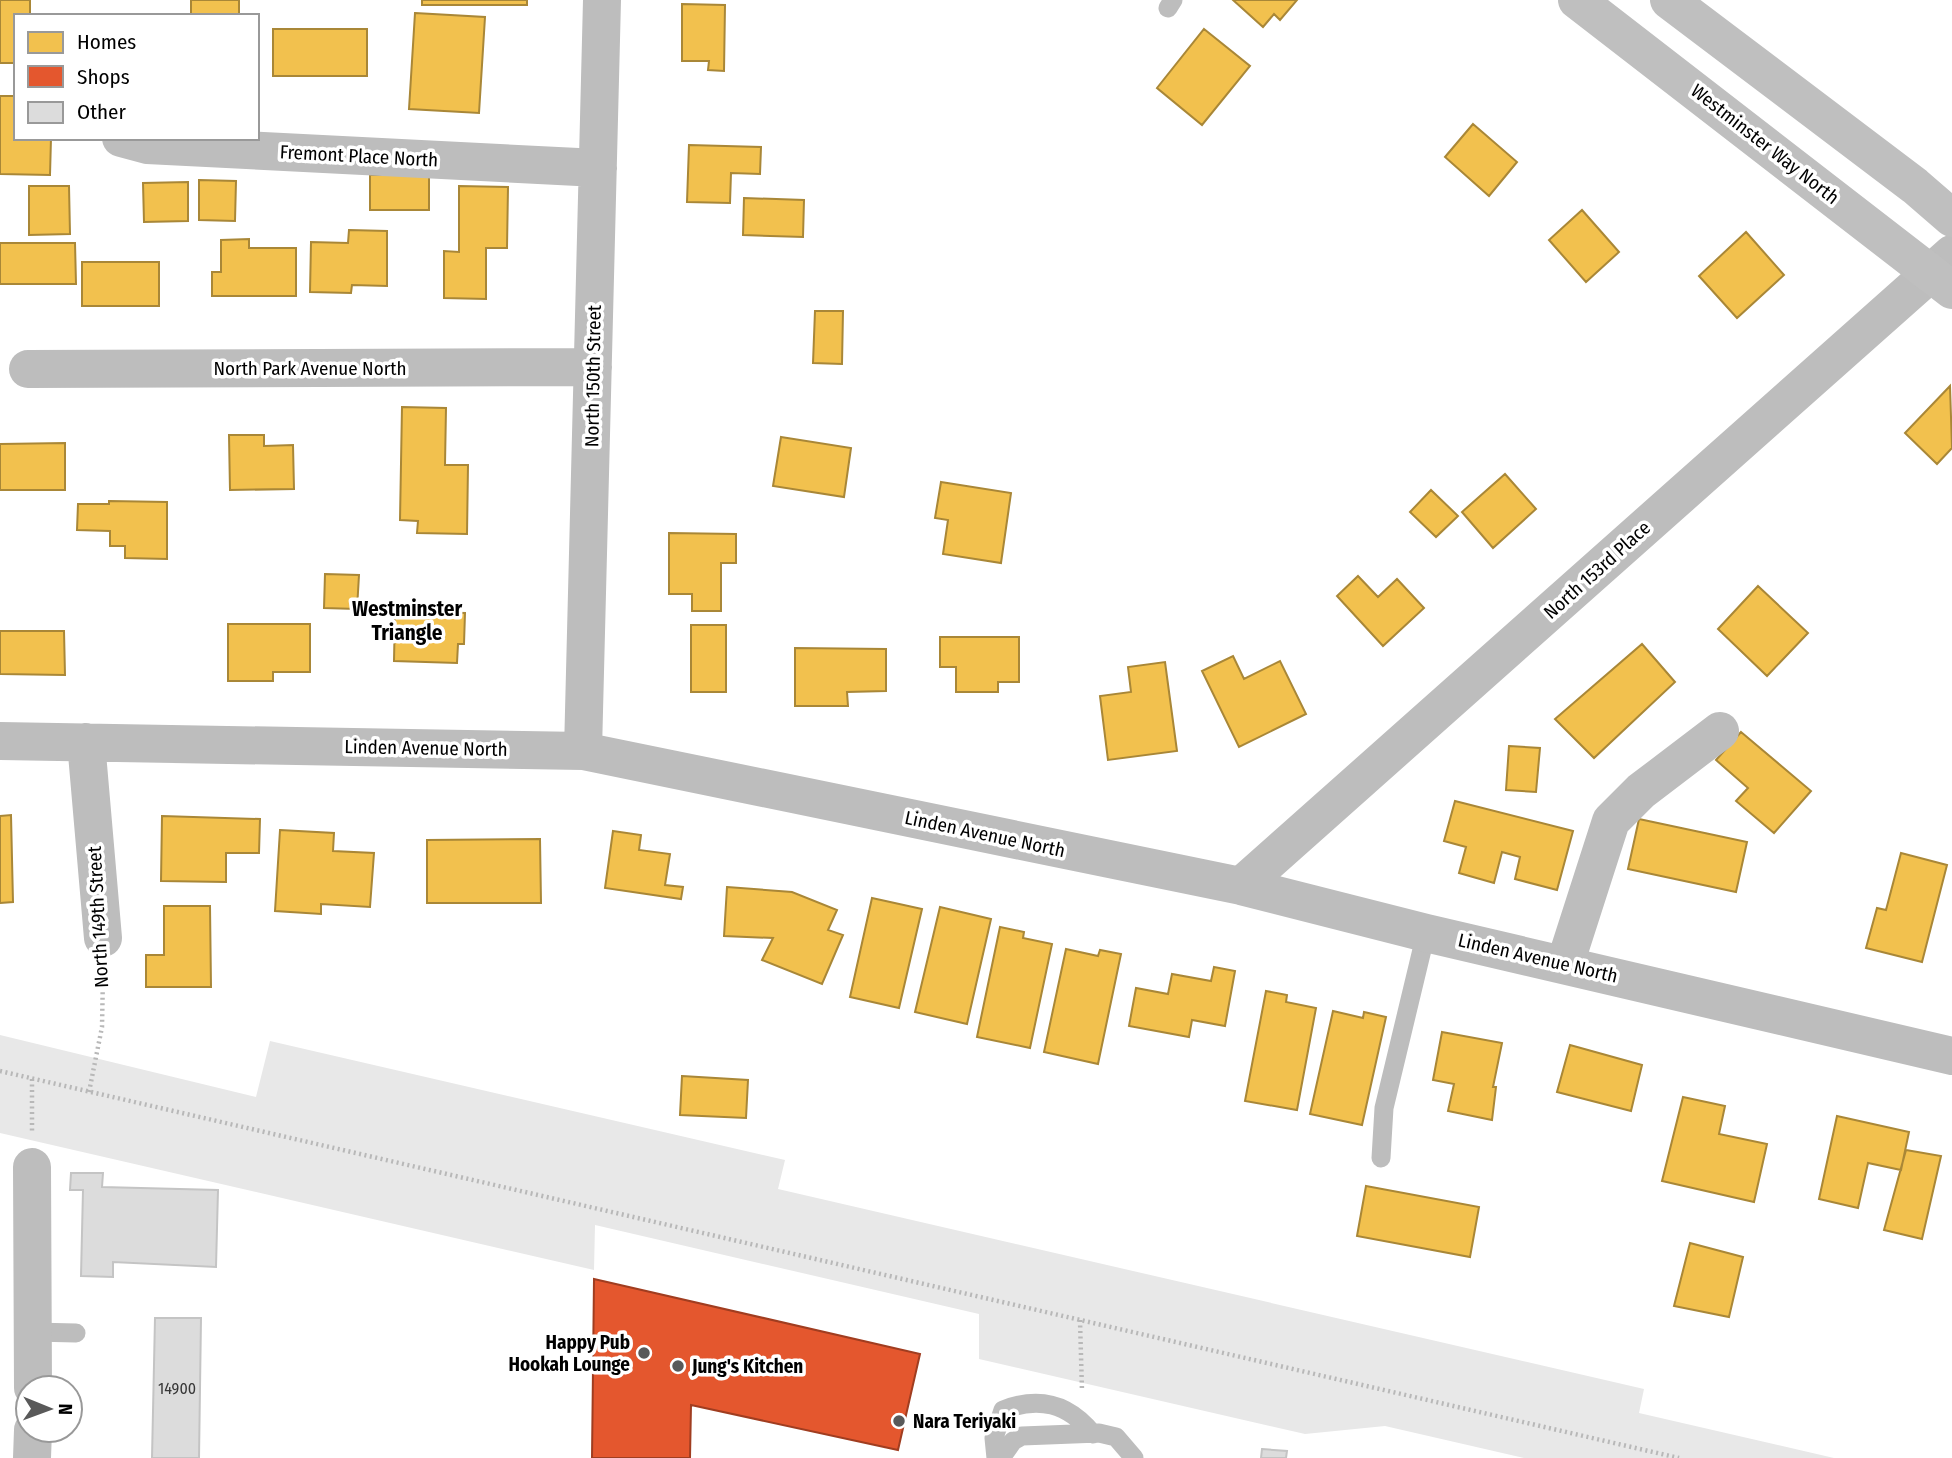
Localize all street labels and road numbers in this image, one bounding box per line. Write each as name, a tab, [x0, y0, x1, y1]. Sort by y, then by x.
street label: Westminster Way North	[1686, 79, 1844, 209]
street label: Fremont Place North	[279, 140, 439, 172]
street label: North 150th Street	[580, 304, 606, 447]
street label: North Park Avenue North	[213, 357, 407, 380]
street label: North 153rd Place	[1539, 516, 1655, 624]
street label: Linden Avenue North	[344, 735, 508, 761]
street label: Linden Avenue North	[903, 806, 1067, 862]
street label: North 149th Street	[83, 845, 113, 988]
street label: Linden Avenue North	[1456, 928, 1620, 988]

